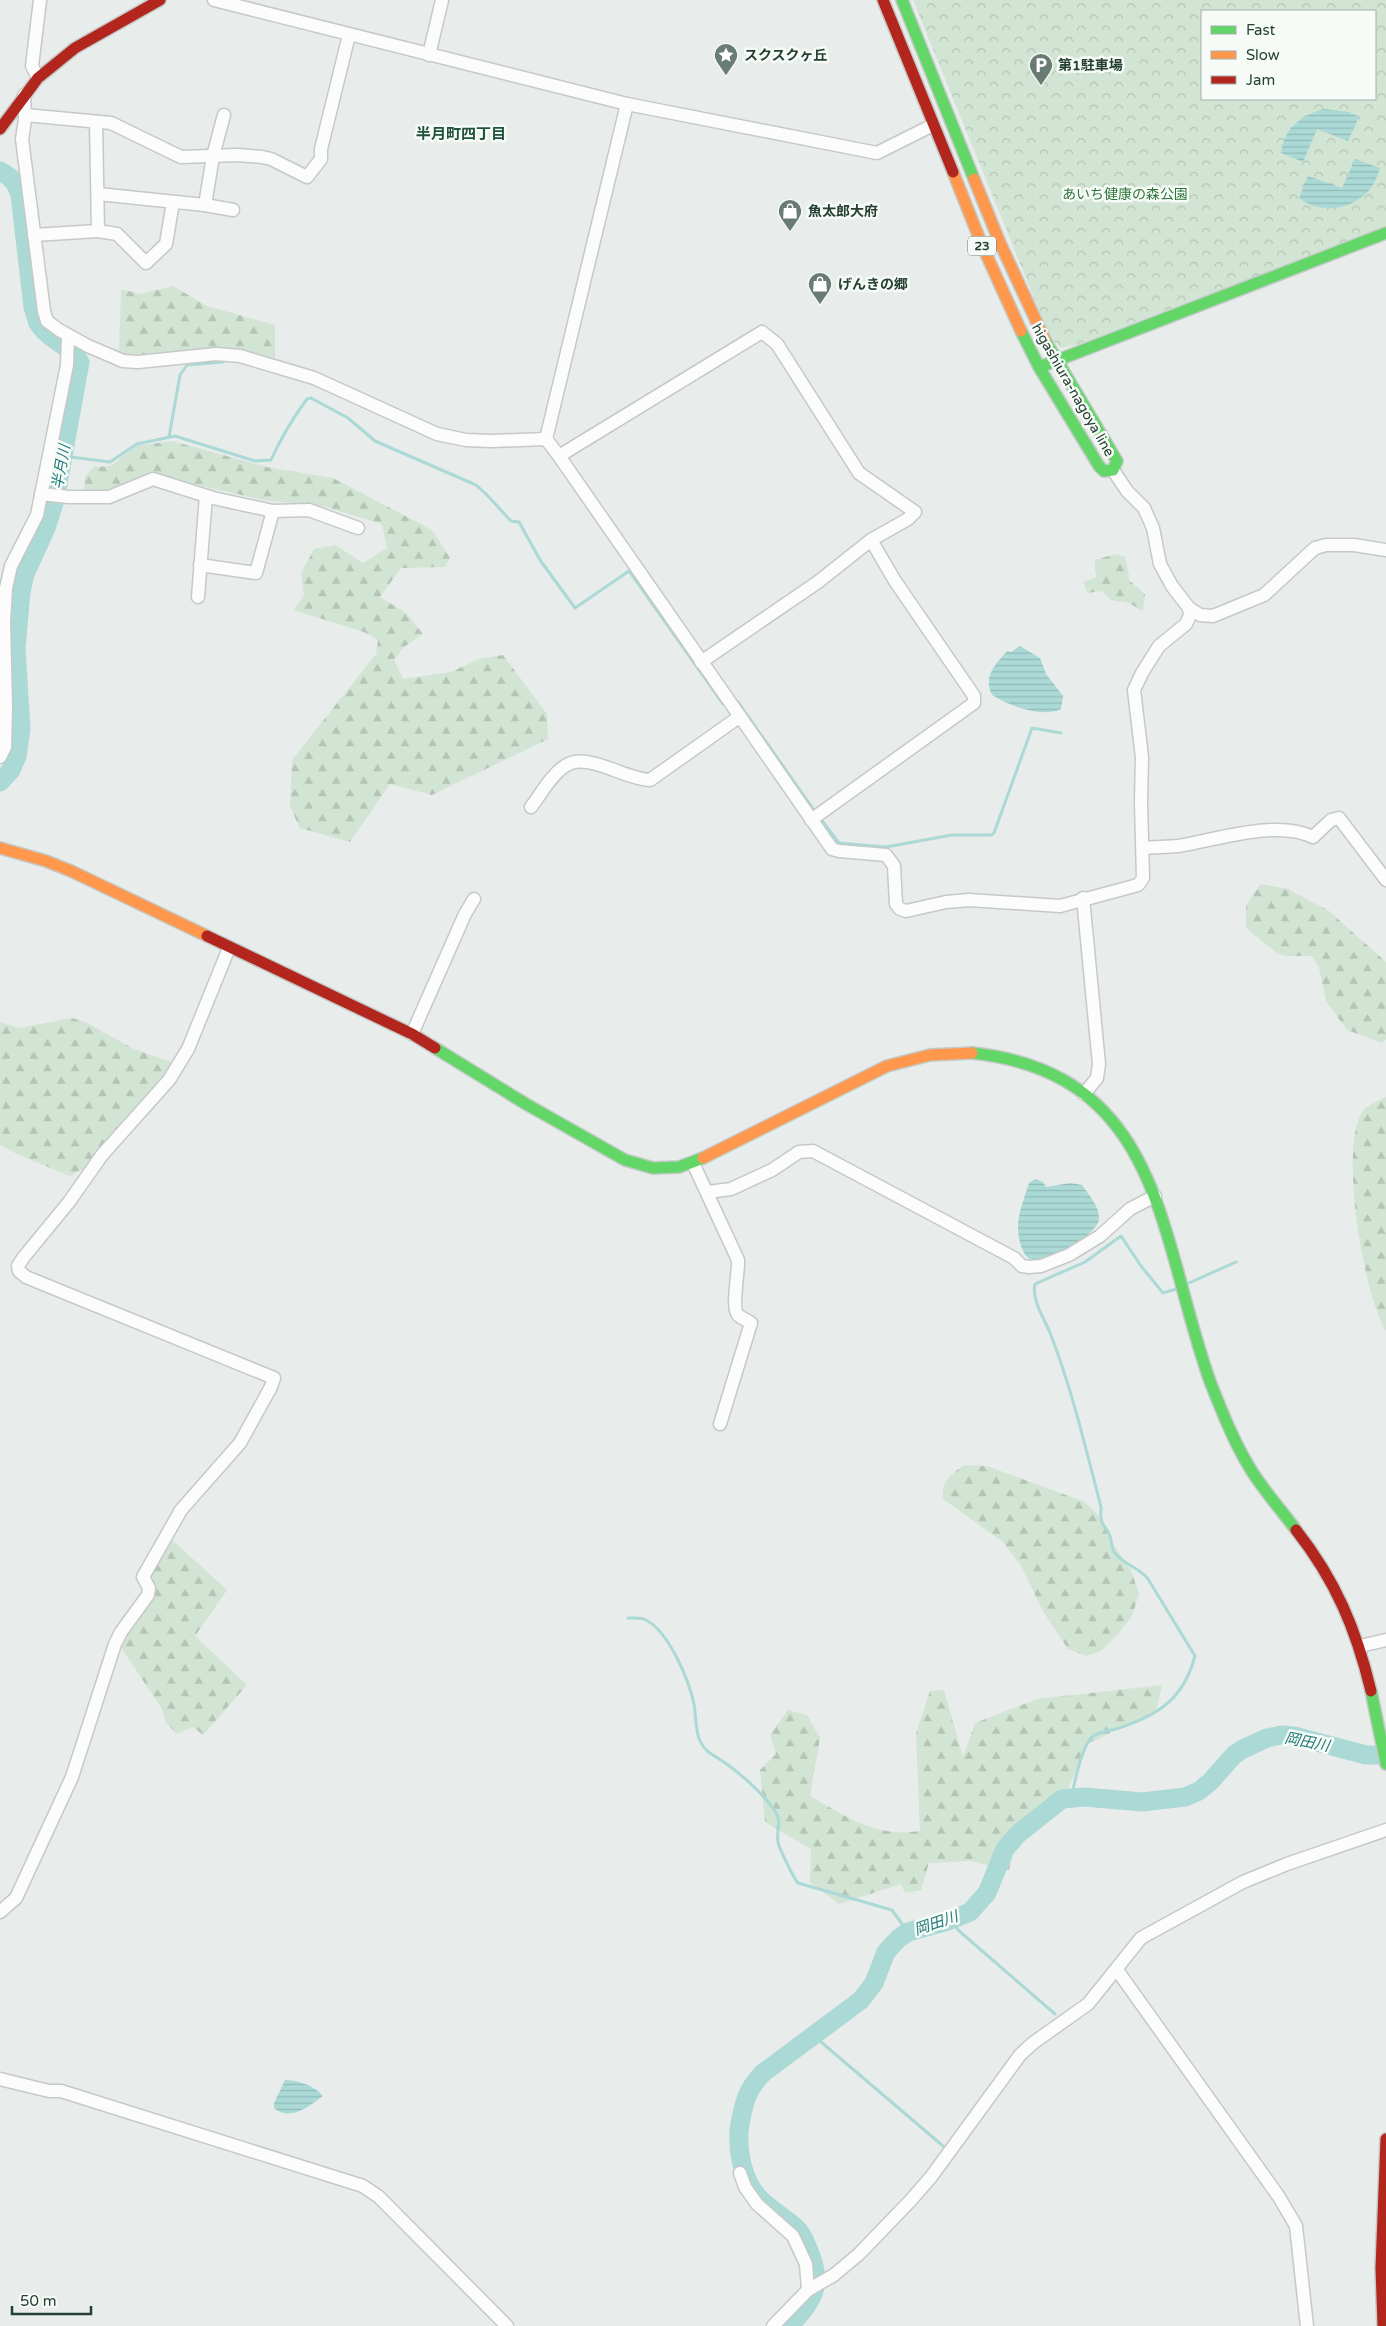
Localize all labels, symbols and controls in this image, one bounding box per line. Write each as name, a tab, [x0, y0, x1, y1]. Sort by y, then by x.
legend	[1201, 10, 1376, 100]
text: Fast	[1246, 21, 1276, 39]
place icon: スクスクヶ丘	[713, 42, 739, 76]
text: Slow	[1246, 46, 1280, 64]
place label: スクスクヶ丘	[744, 47, 828, 64]
parking icon: 第1駐車場	[1028, 52, 1054, 86]
place label: 第1駐車場	[1058, 57, 1123, 74]
text: Jam	[1246, 71, 1275, 89]
district label: 半月町四丁目	[416, 125, 506, 143]
park label: あいち健康の森公園	[1062, 186, 1188, 203]
shop icon: 魚太郎大府	[777, 198, 803, 232]
place label: 魚太郎大府	[808, 203, 878, 220]
road number: 23	[968, 237, 996, 256]
shop icon: げんきの郷	[807, 271, 833, 305]
place label: げんきの郷	[838, 276, 908, 293]
street label: higashiura-nagoya line	[1028, 320, 1118, 460]
water label: 半月川	[48, 441, 74, 491]
water label: 岡田川	[1283, 1729, 1333, 1756]
water label: 岡田川	[912, 1907, 962, 1939]
scale bar	[12, 2284, 91, 2316]
text: 50 m	[20, 2292, 57, 2310]

